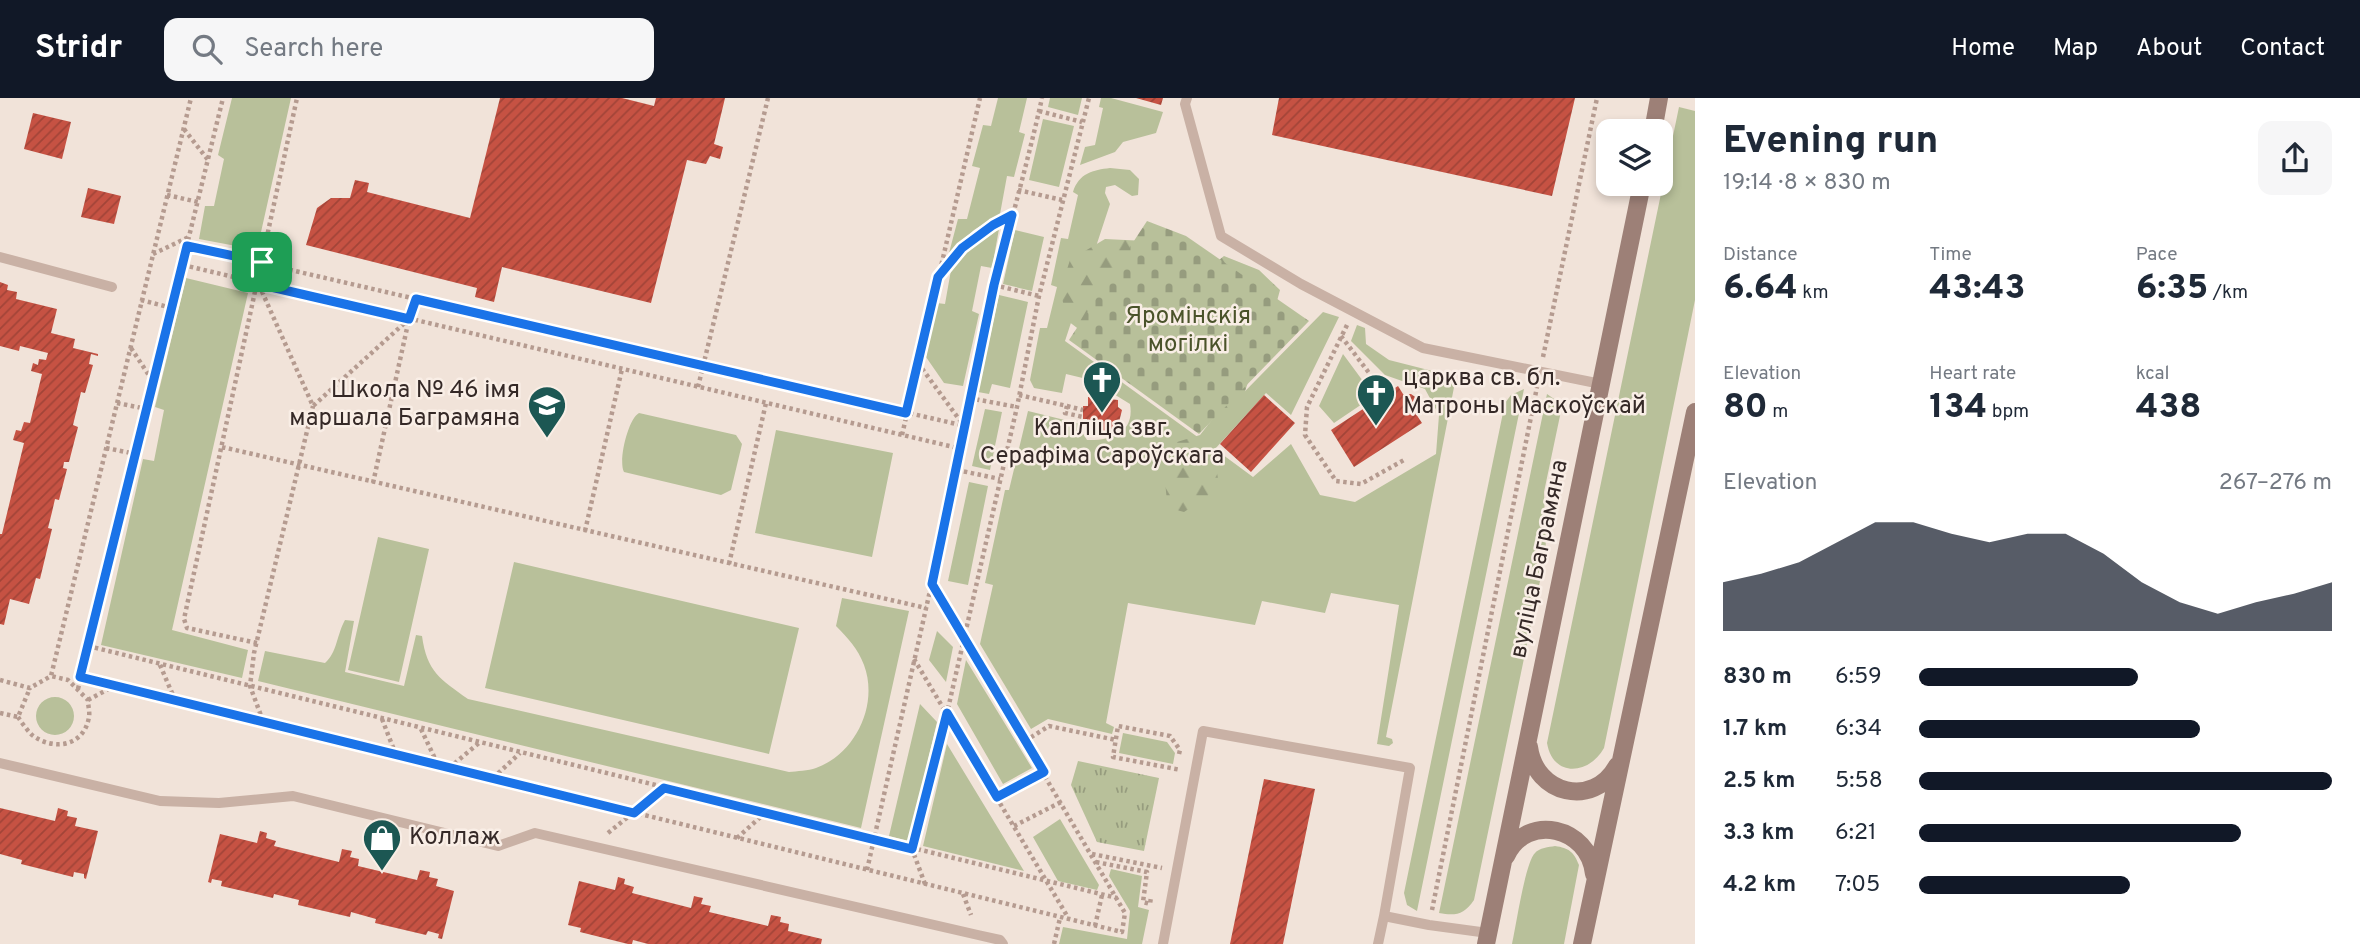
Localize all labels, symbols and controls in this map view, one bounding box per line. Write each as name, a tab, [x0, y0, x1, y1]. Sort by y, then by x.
search box	[164, 18, 654, 81]
text: Stridr	[35, 28, 122, 70]
icon: search	[188, 30, 226, 68]
text: Search here	[244, 33, 383, 66]
text: Home	[1951, 34, 2015, 64]
text: Map	[2053, 34, 2098, 64]
text: About	[2136, 34, 2202, 64]
text: Contact	[2240, 34, 2325, 64]
text: Evening run	[1723, 118, 1938, 167]
map controls	[1596, 119, 1673, 196]
button: layers	[1596, 119, 1673, 196]
button: share	[2258, 121, 2332, 195]
text: 19:14 · 8 × 830 m	[1723, 169, 1891, 198]
pin	[232, 232, 292, 292]
icon: arrive	[243, 243, 281, 281]
text: Distance	[1723, 243, 1798, 267]
text: Time	[1929, 243, 1972, 267]
text: Pace	[2136, 243, 2177, 267]
text: 6.64	[1723, 267, 1798, 311]
text: 43:43	[1929, 267, 2025, 311]
text: 6:35	[2136, 267, 2208, 311]
text: km	[1798, 281, 1829, 305]
text: /km	[2208, 281, 2248, 305]
park label: Яромінскія могілкі	[1125, 302, 1251, 360]
church icon: Капліца звг. Серафіма Сароўскага	[1081, 359, 1123, 414]
text: Elevation	[1723, 362, 1801, 386]
text: Heart rate	[1929, 362, 2016, 386]
text: kcal	[2136, 362, 2169, 386]
place label: царква св. бл. Матроны Маскоўскай	[1403, 364, 1646, 422]
church icon: царква св. бл. Матроны Маскоўскай	[1355, 372, 1397, 427]
place label: Школа № 46 імя маршала Баграмяна	[289, 376, 520, 434]
school or university icon: Школа № 46 імя маршала Баграмяна	[526, 384, 568, 439]
text: 80	[1723, 386, 1768, 430]
text: 134	[1929, 386, 1987, 430]
text: 438	[2136, 386, 2202, 430]
text: m	[1768, 400, 1788, 424]
text: bpm	[1987, 400, 2029, 424]
place label: Капліца звг. Серафіма Сароўскага	[980, 414, 1224, 472]
street label: вуліца Баграмяна	[1504, 457, 1576, 661]
text: Elevation	[1723, 469, 1818, 498]
text: 267–276 m	[2219, 469, 2332, 498]
text: 830 m	[1723, 663, 1792, 692]
text: 6:59	[1835, 663, 1882, 692]
text: 1.7 km	[1723, 715, 1787, 744]
text: 6:34	[1835, 715, 1882, 744]
text: 2.5 km	[1723, 767, 1796, 796]
text: 5:58	[1835, 767, 1883, 796]
shop icon: Коллаж	[361, 817, 403, 872]
text: 3.3 km	[1723, 819, 1794, 848]
text: 6:21	[1835, 819, 1877, 848]
place label: Коллаж	[409, 823, 501, 853]
text: 4.2 km	[1723, 871, 1796, 900]
text: 7:05	[1835, 871, 1880, 900]

